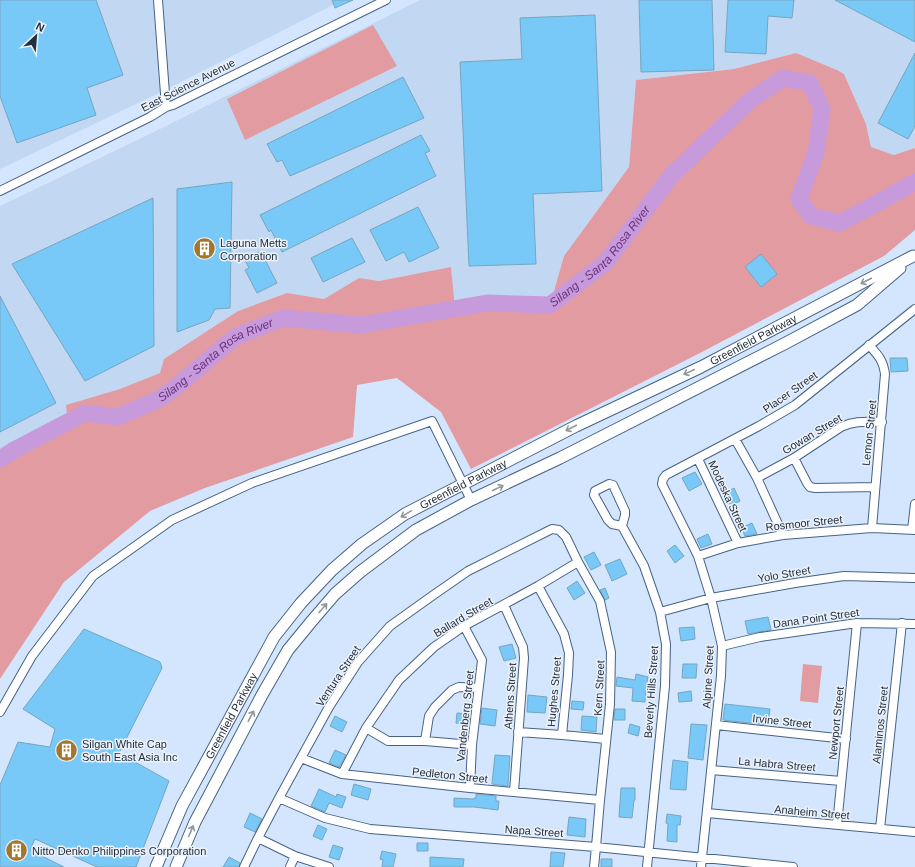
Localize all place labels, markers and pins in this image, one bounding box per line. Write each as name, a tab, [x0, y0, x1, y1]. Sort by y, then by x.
building icon: Laguna Metts Corporation	[191, 236, 217, 262]
place label: Laguna Metts Corporation	[220, 237, 287, 262]
building icon: Silgan White Cap South East Asia Inc	[54, 737, 80, 763]
place label: Silgan White Cap South East Asia Inc	[82, 738, 178, 763]
building icon: Nitto Denko Philippines Corporation	[3, 838, 29, 864]
place label: Nitto Denko Philippines Corporation	[32, 845, 206, 857]

